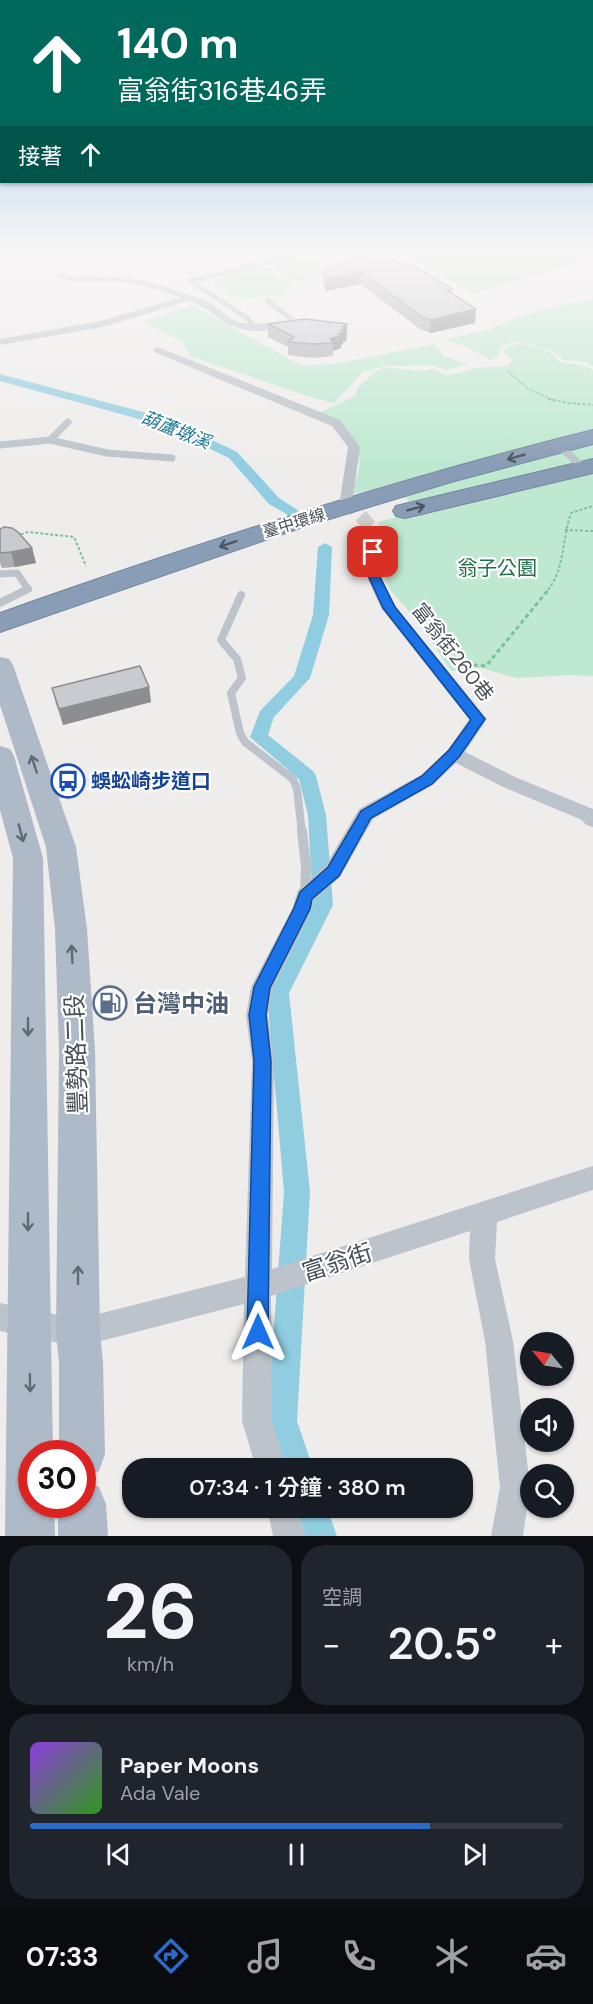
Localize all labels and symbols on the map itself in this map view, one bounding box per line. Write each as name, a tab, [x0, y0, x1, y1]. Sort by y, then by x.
water label: 葫蘆墩溪	[138, 405, 217, 456]
one-way arrow	[507, 451, 526, 463]
one-way arrow	[406, 501, 425, 513]
street label: 臺中環線	[260, 504, 328, 542]
pin	[347, 526, 398, 577]
one-way arrow	[219, 539, 238, 550]
park label: 翁子公園	[457, 555, 537, 581]
street label: 富翁街260巷	[407, 598, 499, 706]
one-way arrow	[28, 755, 39, 774]
bus stop icon: 蜈蚣崎步道口	[50, 763, 86, 799]
place label: 蜈蚣崎步道口	[91, 768, 211, 794]
one-way arrow	[16, 823, 27, 842]
one-way arrow	[66, 945, 77, 965]
fuel station icon: 台灣中油	[92, 985, 128, 1021]
place label: 台灣中油	[133, 988, 229, 1019]
street label: 豐勢路二段	[58, 993, 94, 1115]
one-way arrow	[22, 1016, 34, 1036]
one-way arrow	[22, 1211, 34, 1231]
street label: 富翁街	[298, 1236, 376, 1288]
one-way arrow	[72, 1265, 84, 1285]
position arrow	[226, 1300, 290, 1364]
north arrow	[520, 1332, 574, 1386]
one-way arrow	[25, 1373, 36, 1393]
speed limit sign: 30	[18, 1440, 96, 1518]

